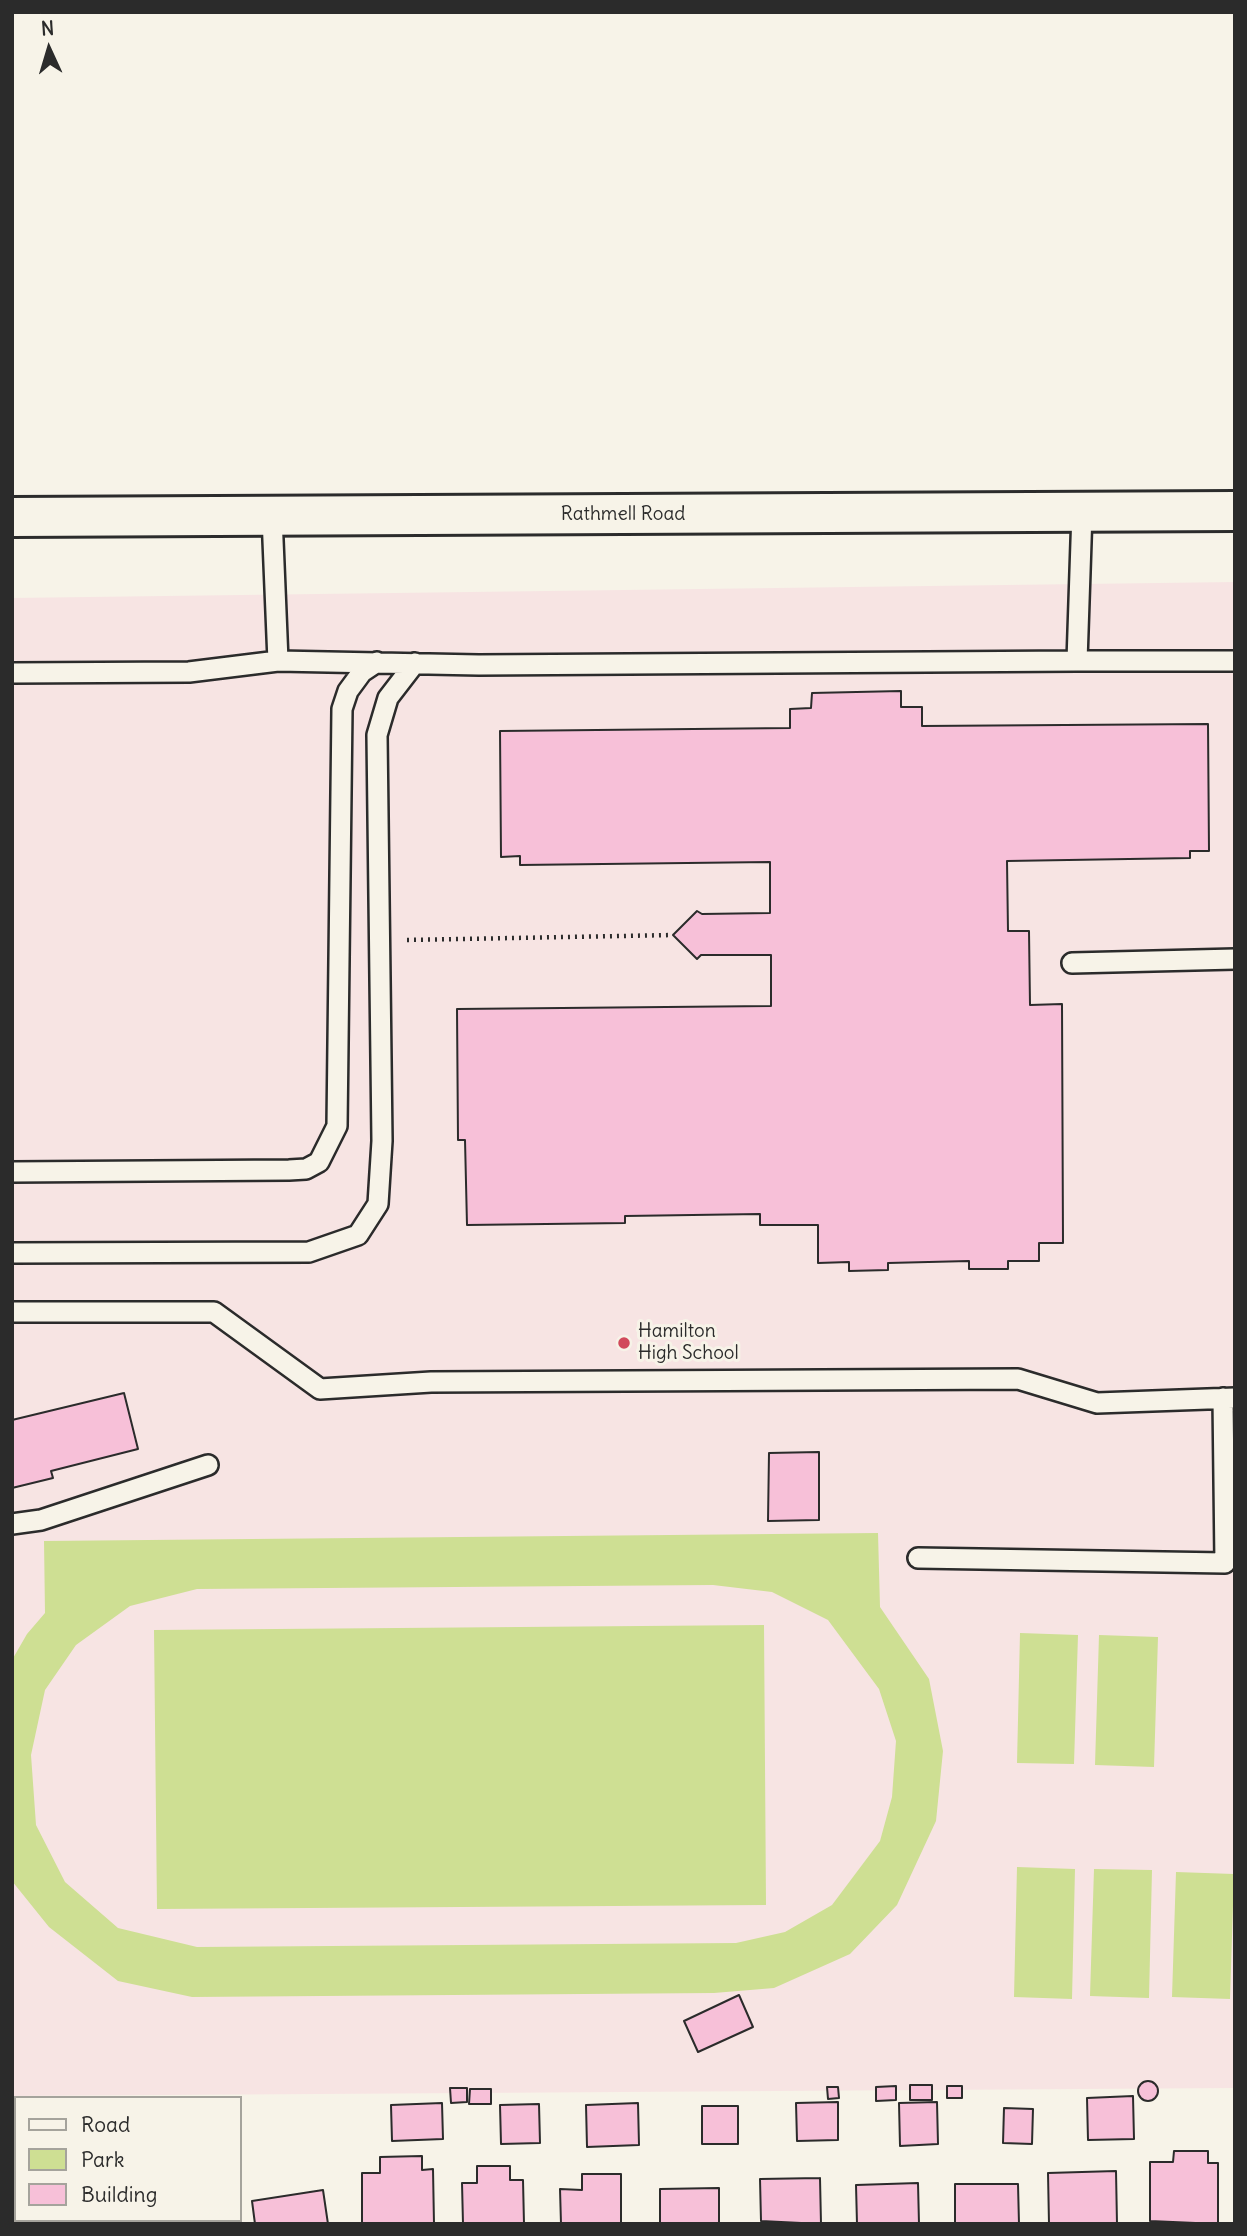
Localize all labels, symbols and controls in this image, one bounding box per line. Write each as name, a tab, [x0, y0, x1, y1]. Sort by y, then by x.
north arrow	[14, 14, 84, 84]
text: N	[40, 16, 55, 40]
street label: Rathmell Road	[561, 504, 685, 526]
place label: Hamilton High School	[638, 1321, 739, 1365]
marker: Hamilton High School	[616, 1335, 632, 1351]
legend	[14, 2096, 242, 2222]
text: Road	[81, 2111, 130, 2138]
text: Park	[81, 2146, 124, 2173]
text: Building	[81, 2181, 157, 2208]

